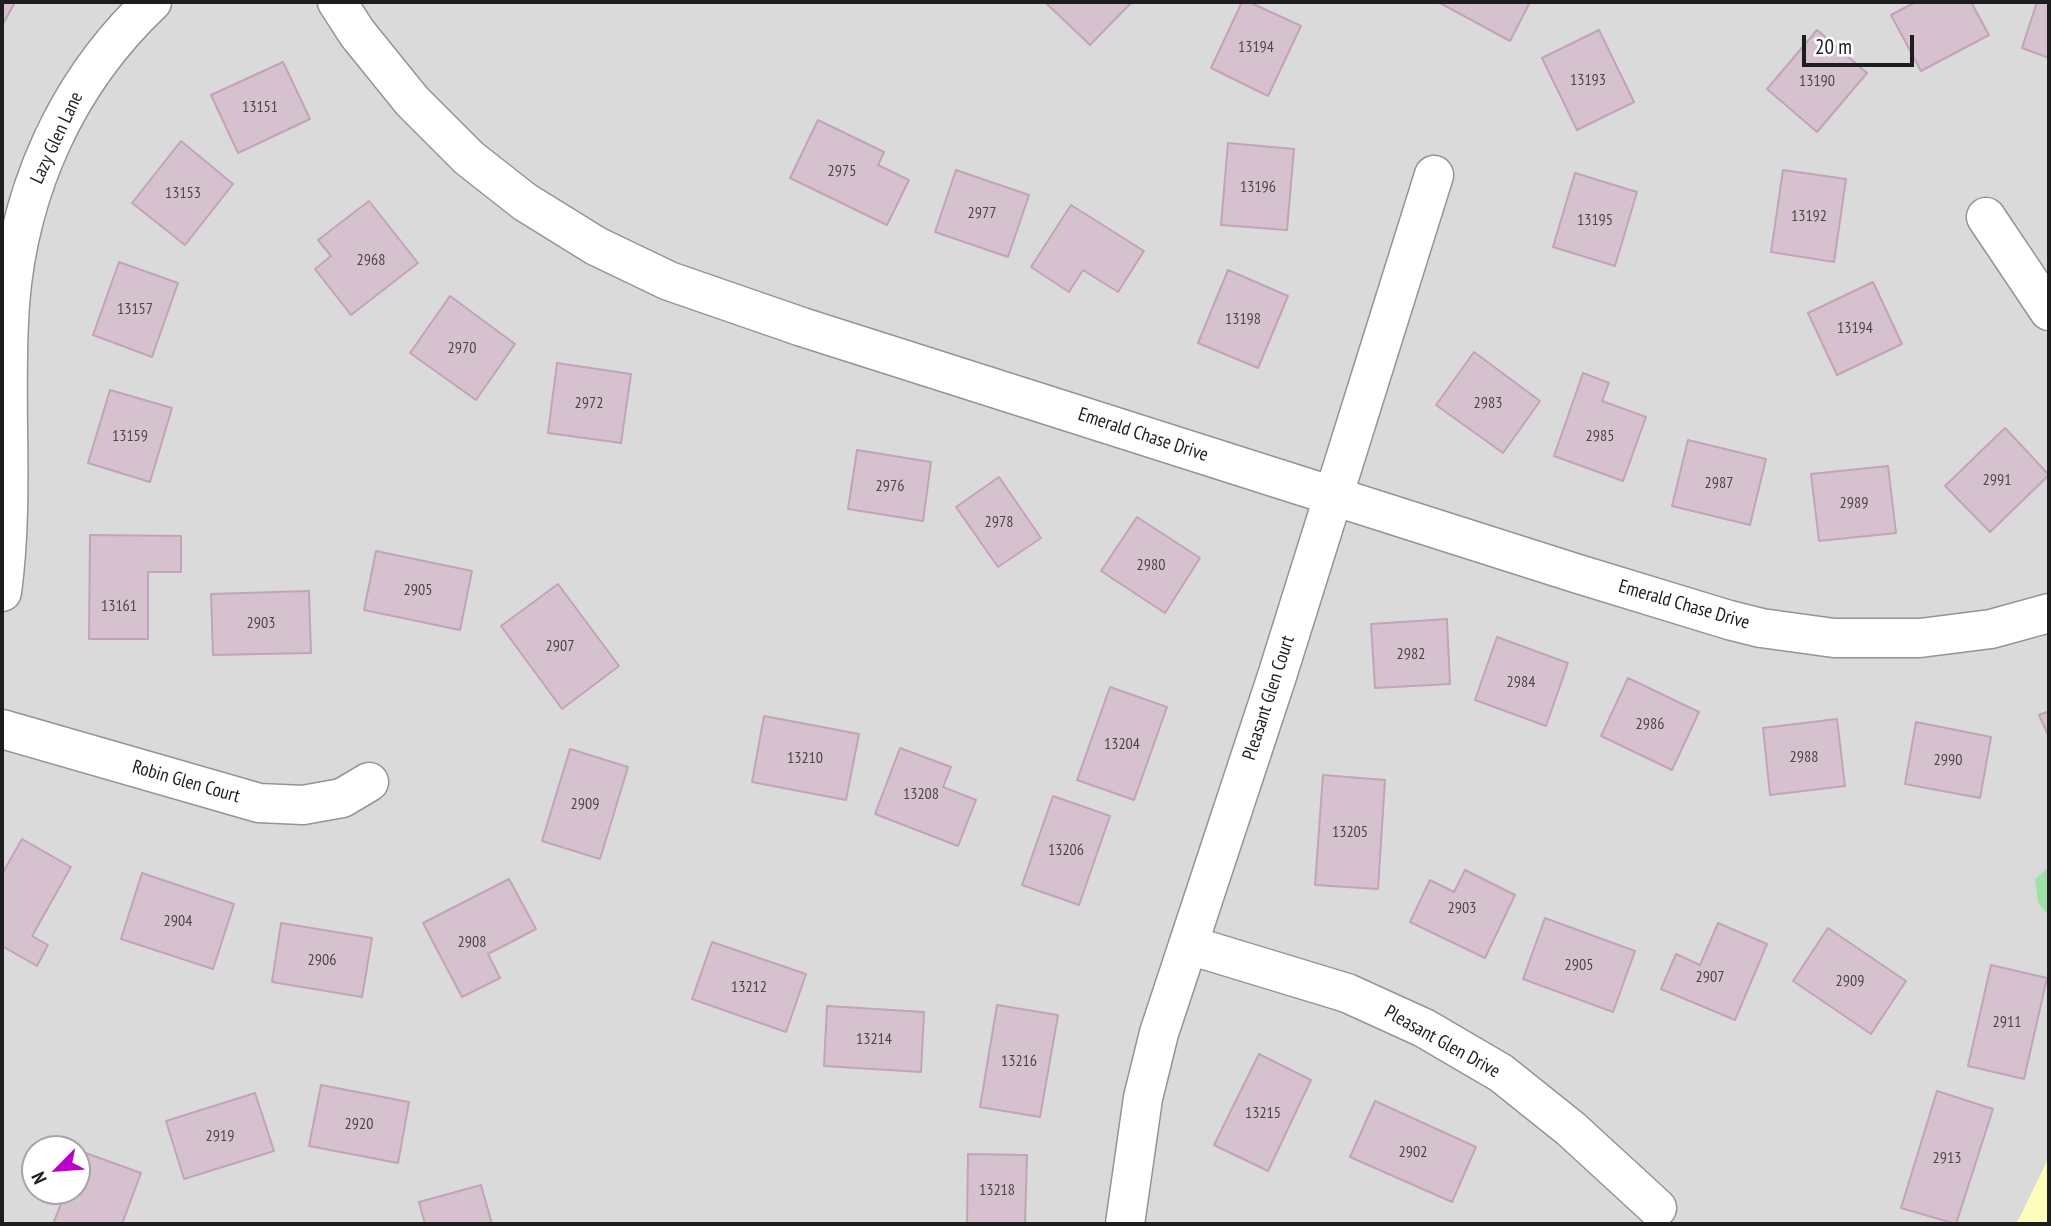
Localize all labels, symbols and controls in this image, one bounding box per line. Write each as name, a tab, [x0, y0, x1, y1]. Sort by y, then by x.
scale bar	[1806, 21, 1918, 65]
text: 20 m	[1815, 33, 1852, 60]
house number: 13194	[1238, 37, 1274, 57]
house number: 13193	[1570, 70, 1606, 90]
house number: 13190	[1799, 71, 1835, 91]
street label: Lazy Glen Lane	[26, 89, 88, 187]
house number: 13151	[242, 97, 278, 117]
house number: 2975	[828, 161, 856, 181]
house number: 13196	[1240, 177, 1276, 197]
house number: 13153	[165, 183, 201, 203]
house number: 2977	[968, 203, 996, 223]
house number: 13192	[1791, 206, 1827, 226]
house number: 13195	[1577, 210, 1613, 230]
house number: 2968	[357, 250, 385, 270]
house number: 13157	[117, 299, 153, 319]
house number: 13198	[1225, 309, 1261, 329]
house number: 13194	[1837, 318, 1873, 338]
house number: 2970	[448, 338, 476, 358]
house number: 2972	[575, 393, 603, 413]
house number: 2983	[1474, 393, 1502, 413]
street label: Emerald Chase Drive	[1075, 403, 1211, 467]
house number: 13159	[112, 426, 148, 446]
house number: 2985	[1586, 426, 1614, 446]
house number: 2991	[1983, 470, 2011, 490]
house number: 2987	[1705, 473, 1733, 493]
house number: 2976	[876, 476, 904, 496]
house number: 2989	[1840, 493, 1868, 513]
house number: 2978	[985, 512, 1013, 532]
house number: 2980	[1137, 555, 1165, 575]
street label: Emerald Chase Drive	[1616, 575, 1752, 635]
house number: 2905	[404, 580, 432, 600]
house number: 13161	[101, 596, 137, 616]
house number: 2903	[247, 613, 275, 633]
street label: Pleasant Glen Court	[1238, 633, 1300, 763]
house number: 2907	[546, 636, 574, 656]
house number: 2982	[1397, 644, 1425, 664]
house number: 2984	[1507, 672, 1535, 692]
house number: 2986	[1636, 714, 1664, 734]
house number: 13204	[1104, 734, 1140, 754]
house number: 2988	[1790, 747, 1818, 767]
house number: 13210	[787, 748, 823, 768]
house number: 2990	[1934, 750, 1962, 770]
street label: Robin Glen Court	[130, 756, 242, 808]
house number: 13208	[903, 784, 939, 804]
house number: 2909	[571, 794, 599, 814]
house number: 13205	[1332, 822, 1368, 842]
house number: 13206	[1048, 840, 1084, 860]
house number: 2903	[1448, 898, 1476, 918]
house number: 2904	[164, 911, 192, 931]
house number: 2908	[458, 932, 486, 952]
house number: 2906	[308, 950, 336, 970]
house number: 2905	[1565, 955, 1593, 975]
house number: 2907	[1696, 967, 1724, 987]
house number: 2909	[1836, 971, 1864, 991]
house number: 13212	[731, 977, 767, 997]
street label: Pleasant Glen Drive	[1380, 1001, 1504, 1083]
house number: 2911	[1993, 1012, 2021, 1032]
house number: 13214	[856, 1029, 892, 1049]
house number: 13216	[1001, 1051, 1037, 1071]
house number: 13215	[1245, 1103, 1281, 1123]
house number: 2920	[345, 1114, 373, 1134]
house number: 2919	[206, 1126, 234, 1146]
north arrow	[21, 1135, 91, 1205]
house number: 2902	[1399, 1142, 1427, 1162]
house number: 2913	[1933, 1148, 1961, 1168]
text: N	[26, 1168, 52, 1188]
house number: 13218	[979, 1180, 1015, 1200]

